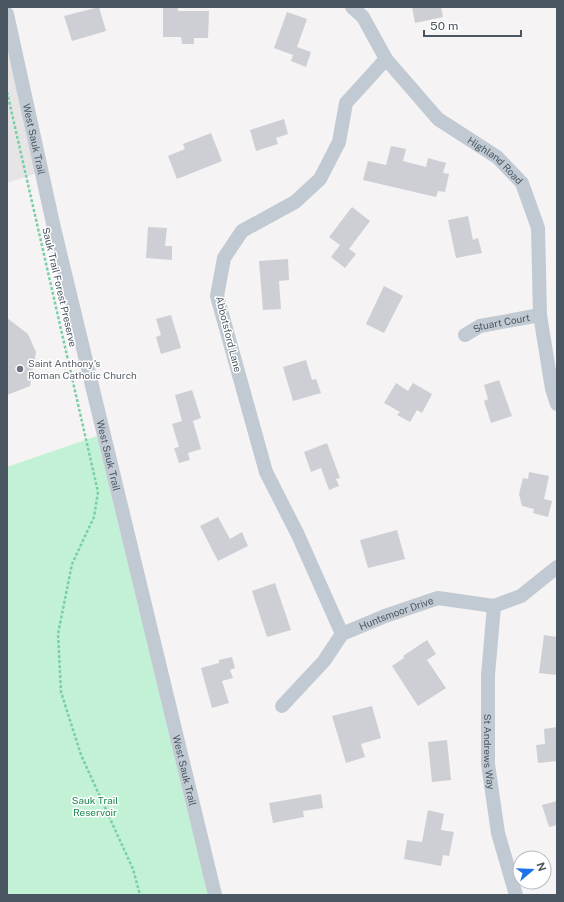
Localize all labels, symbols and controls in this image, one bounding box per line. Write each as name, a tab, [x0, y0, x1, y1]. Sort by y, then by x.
scale bar	[424, 12, 521, 38]
text: 50 m	[430, 19, 458, 33]
street label: West Sauk Trail	[21, 102, 48, 176]
street label: Highland Road	[466, 134, 526, 186]
street label: Sauk Trail Forest Preserve	[40, 226, 80, 348]
street label: Abbotsford Lane	[214, 295, 244, 373]
street label: Stuart Court	[471, 311, 531, 335]
place label: Saint Anthony's Roman Catholic Church	[28, 357, 137, 381]
marker: Saint Anthony's Roman Catholic Church	[15, 364, 25, 374]
street label: West Sauk Trail	[95, 419, 123, 492]
street label: Huntsmoor Drive	[357, 594, 435, 632]
street label: St Andrews Way	[482, 714, 498, 791]
street label: West Sauk Trail	[171, 734, 199, 807]
park label: Sauk Trail Reservoir	[72, 794, 118, 818]
north arrow	[512, 850, 552, 890]
text: N	[534, 861, 549, 873]

